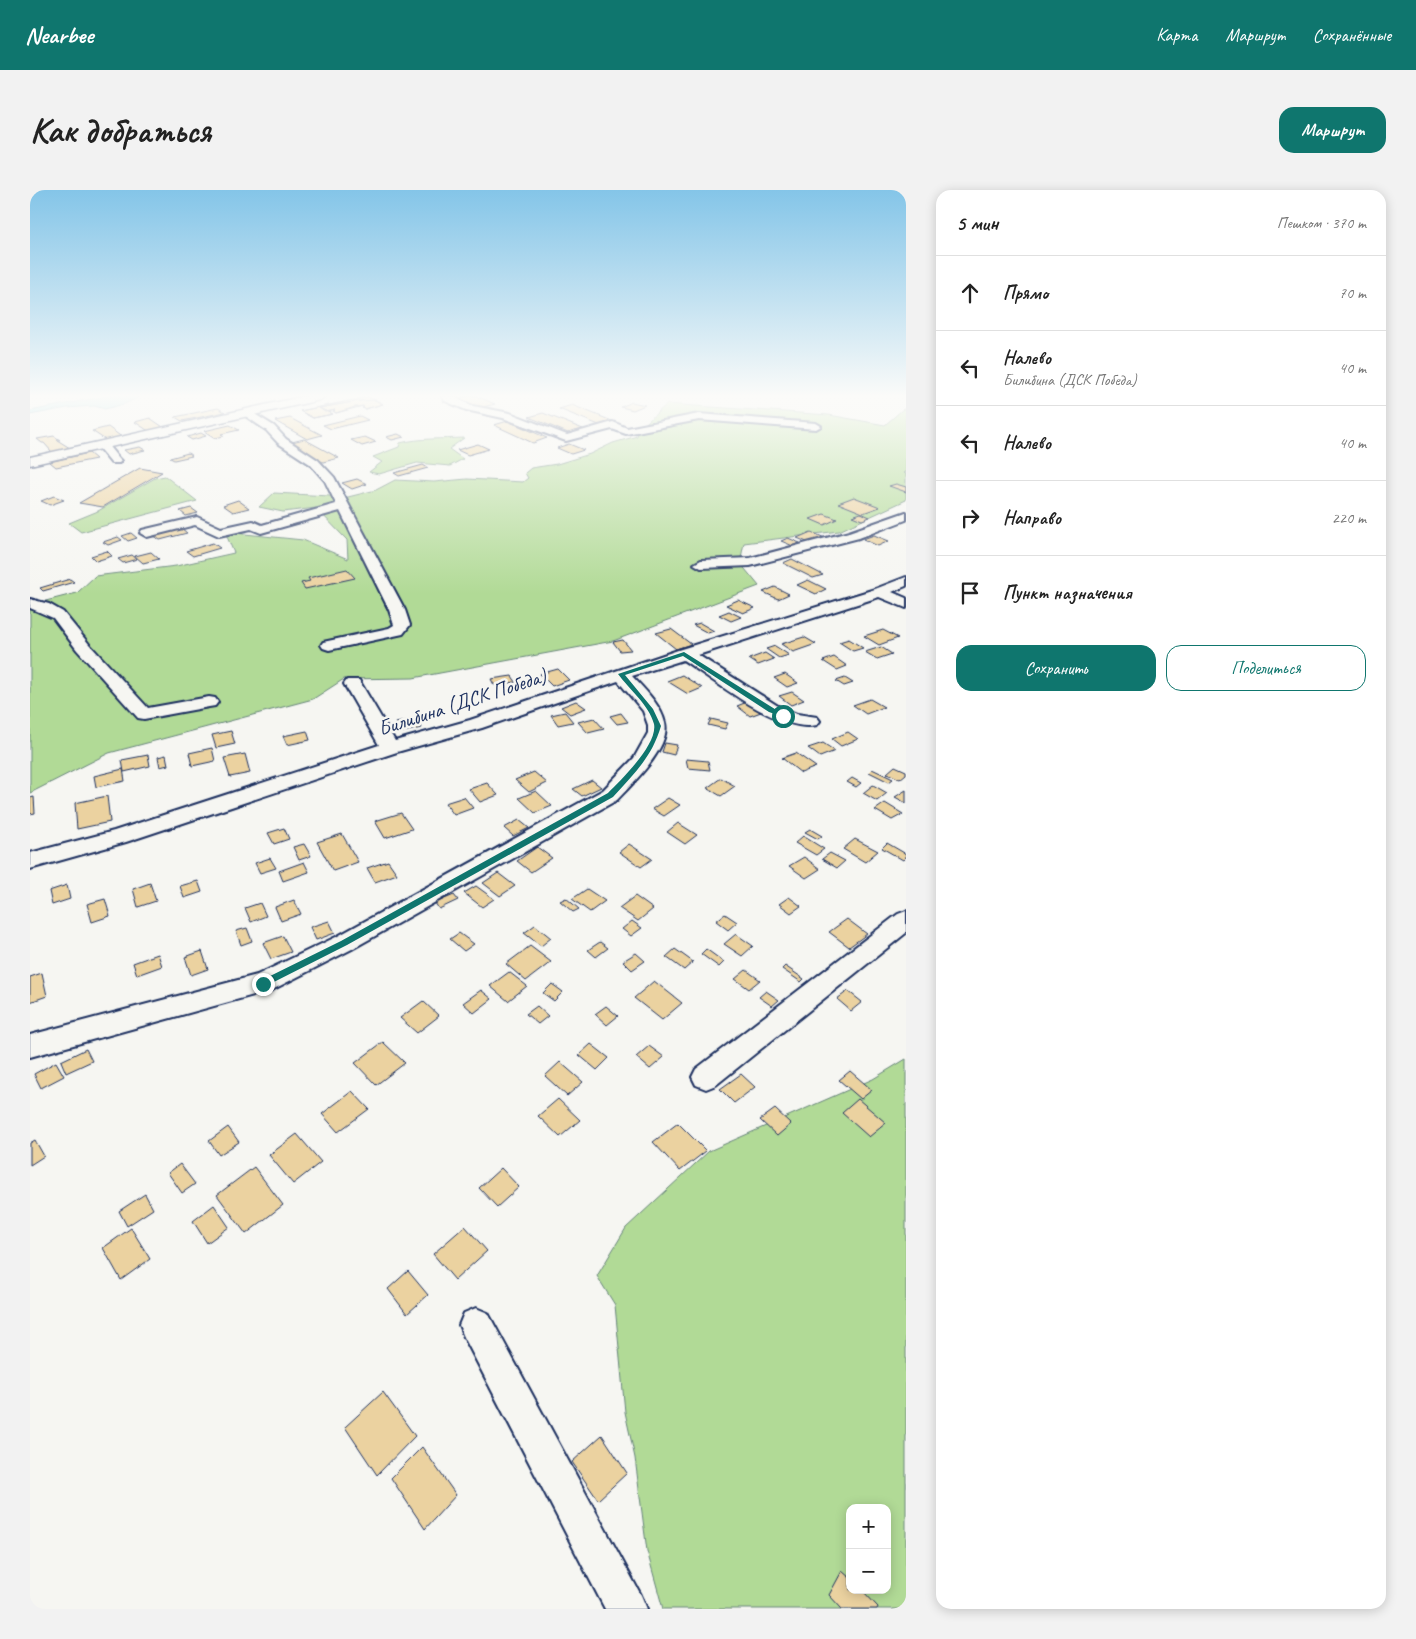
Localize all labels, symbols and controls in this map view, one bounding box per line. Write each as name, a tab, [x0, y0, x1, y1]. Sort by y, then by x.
text: Nearbee	[25, 20, 93, 50]
text: Карта	[1156, 24, 1197, 46]
text: Маршрут	[1225, 24, 1285, 46]
text: Сохранённые	[1313, 24, 1391, 46]
button: Маршрут	[1279, 107, 1386, 153]
text: Как добраться	[30, 108, 211, 153]
text: 5 мин	[956, 210, 998, 236]
text: Пешком · 370 m	[1277, 213, 1366, 233]
icon: ahead	[956, 279, 984, 307]
text: Прямо	[1003, 281, 1048, 305]
text: 70 m	[1339, 283, 1366, 303]
text: Налево	[1003, 346, 1051, 370]
icon: left	[956, 354, 984, 382]
text: 40 m	[1339, 358, 1366, 378]
text: Билибина (ДСК Победа)	[1003, 370, 1137, 390]
icon: left	[956, 429, 984, 457]
text: Налево	[1003, 431, 1051, 455]
text: 40 m	[1339, 433, 1366, 453]
icon: right	[956, 504, 984, 532]
text: Направо	[1003, 506, 1061, 530]
text: 220 m	[1332, 508, 1366, 528]
icon: arrive	[956, 579, 984, 607]
text: Пункт назначения	[1003, 581, 1132, 605]
button: Сохранить	[956, 645, 1156, 691]
button: Поделиться	[1166, 645, 1366, 691]
street label: Билибина (ДСК Победа)	[375, 662, 550, 741]
route start	[772, 705, 795, 728]
route end	[252, 973, 275, 996]
map controls	[846, 1504, 891, 1594]
button: +	[846, 1504, 891, 1549]
button: −	[846, 1549, 891, 1594]

